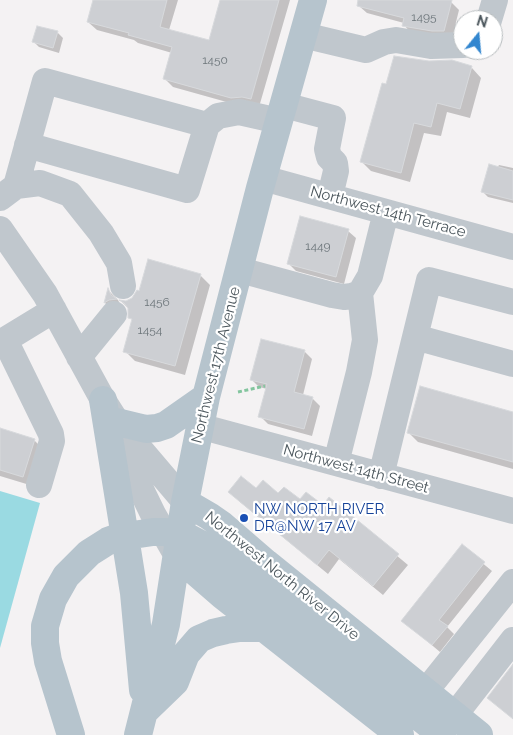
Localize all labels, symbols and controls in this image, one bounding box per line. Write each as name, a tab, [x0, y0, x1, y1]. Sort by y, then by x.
house number: 1495	[411, 10, 437, 24]
north arrow	[453, 10, 503, 60]
text: N	[475, 12, 490, 31]
house number: 1450	[202, 53, 228, 67]
street label: Northwest 14th Terrace	[308, 183, 468, 241]
house number: 1449	[305, 239, 331, 253]
street label: Northwest 17th Avenue	[188, 285, 244, 445]
house number: 1456	[144, 295, 170, 309]
house number: 1454	[138, 323, 162, 337]
street label: Northwest 14th Street	[281, 441, 431, 497]
place label: NW NORTH RIVER DR@NW 17 AV	[254, 500, 384, 535]
street label: Northwest North River Drive	[201, 508, 363, 644]
marker: NW NORTH RIVER DR@NW 17 AV	[238, 512, 250, 524]

